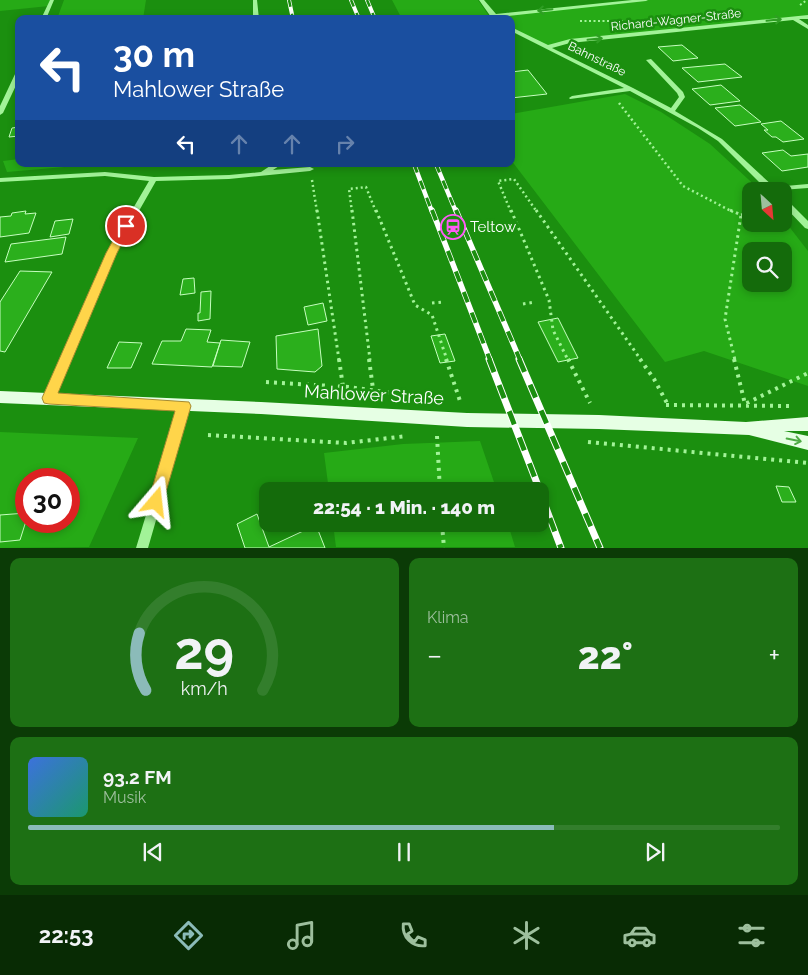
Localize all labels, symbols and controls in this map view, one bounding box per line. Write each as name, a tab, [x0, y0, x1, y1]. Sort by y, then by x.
one-way arrow	[538, 6, 554, 15]
street label: Richard-Wagner-Straße	[610, 6, 742, 34]
one-way arrow	[766, 15, 782, 25]
text: 30 m	[113, 34, 195, 75]
one-way arrow	[587, 34, 603, 43]
icon: left	[30, 35, 95, 100]
street label: Bahnstraße	[566, 39, 628, 79]
text: Mahlower Straße	[113, 76, 284, 102]
icon: left	[172, 130, 200, 158]
icon: ahead	[225, 130, 253, 158]
icon: ahead	[278, 130, 306, 158]
icon: right	[331, 130, 359, 158]
north arrow	[742, 182, 792, 232]
map controls	[742, 182, 792, 292]
pin	[105, 205, 147, 247]
icon: arrive	[112, 212, 140, 240]
station icon: Teltow	[440, 214, 466, 240]
place label: Teltow	[470, 218, 516, 236]
button: search	[742, 242, 792, 292]
street label: Mahlower Straße	[304, 380, 445, 409]
one-way arrow	[785, 436, 801, 446]
speed limit sign: 30	[15, 468, 80, 533]
position arrow	[129, 475, 181, 527]
text: 22:54 · 1 Min. · 140 m	[313, 496, 495, 518]
text: Klima	[427, 608, 469, 627]
text: 29	[175, 620, 234, 681]
text: 22°	[578, 633, 633, 678]
text: −	[427, 639, 442, 672]
text: +	[768, 639, 780, 672]
text: km/h	[181, 678, 228, 699]
text: 93.2 FM	[103, 766, 172, 788]
text: Musik	[103, 788, 146, 807]
icon: previous	[139, 838, 167, 866]
icon: pause	[390, 838, 418, 866]
icon: next	[641, 838, 669, 866]
icon: directions	[171, 918, 206, 953]
icon: music	[284, 918, 319, 953]
icon: phone	[396, 918, 431, 953]
icon: climate	[509, 918, 544, 953]
icon: car	[622, 918, 657, 953]
icon: filters	[734, 918, 769, 953]
text: 22:53	[39, 922, 94, 948]

